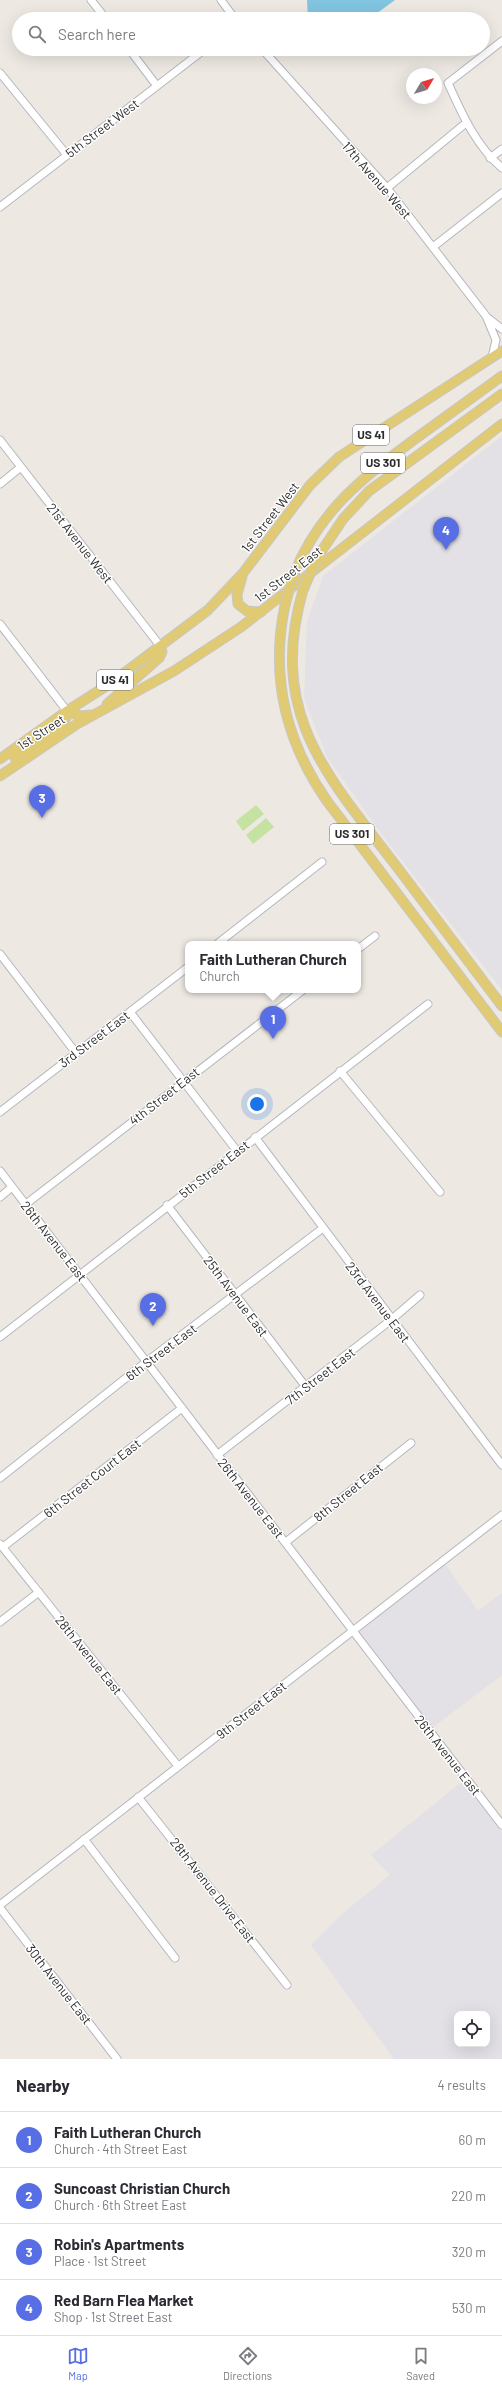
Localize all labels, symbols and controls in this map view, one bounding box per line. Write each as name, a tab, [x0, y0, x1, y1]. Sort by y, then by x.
search box	[12, 12, 490, 56]
icon: search	[26, 23, 48, 45]
text: Search here	[58, 25, 136, 43]
north arrow	[406, 68, 442, 104]
street label: 5th Street West	[62, 95, 142, 161]
street label: 17th Avenue West	[339, 138, 415, 222]
road number: US 41	[353, 425, 389, 445]
road number: US 301	[361, 453, 405, 473]
street label: 1st Street West	[238, 479, 302, 555]
street label: 21st Avenue West	[44, 500, 116, 586]
pin: 4	[433, 517, 459, 550]
street label: 1st Street East	[251, 543, 325, 605]
road number: US 41	[97, 670, 133, 690]
street label: 1st Street	[14, 711, 68, 753]
pin: 3	[29, 785, 55, 818]
road number: US 301	[330, 824, 374, 844]
popup	[185, 941, 361, 993]
text: Faith Lutheran Church	[199, 950, 347, 968]
text: Church	[199, 968, 240, 984]
pin: 1	[260, 1006, 286, 1039]
street label: 3rd Street East	[55, 1007, 133, 1071]
street label: 4th Street East	[126, 1064, 202, 1128]
your location	[247, 1094, 267, 1114]
street label: 5th Street East	[176, 1137, 252, 1201]
street label: 26th Avenue East	[18, 1198, 90, 1284]
street label: 25th Avenue East	[200, 1252, 272, 1340]
street label: 23rd Avenue East	[342, 1258, 414, 1346]
pin: 2	[140, 1293, 166, 1326]
street label: 6th Street East	[122, 1320, 200, 1384]
street label: 7th Street East	[282, 1344, 358, 1408]
street label: 6th Street Court East	[40, 1435, 144, 1521]
street label: 26th Avenue East	[215, 1455, 287, 1541]
street label: 8th Street East	[310, 1459, 386, 1525]
street label: 28th Avenue East	[52, 1612, 126, 1698]
street label: 9th Street East	[213, 1678, 289, 1742]
street label: 26th Avenue East	[412, 1712, 484, 1798]
street label: 28th Avenue Drive East	[167, 1834, 259, 1946]
street label: 30th Avenue East	[23, 1941, 95, 2027]
map controls	[454, 2011, 490, 2047]
button: locate	[454, 2011, 490, 2047]
text: Nearby	[16, 2075, 70, 2095]
text: 4 results	[438, 2077, 486, 2093]
text: Faith Lutheran Church	[54, 2123, 201, 2141]
text: 1	[27, 2132, 31, 2148]
text: 60 m	[459, 2132, 486, 2148]
text: Church · 4th Street East	[54, 2141, 187, 2157]
text: Suncoast Christian Church	[54, 2179, 230, 2197]
text: 2	[25, 2188, 33, 2204]
text: 220 m	[451, 2188, 486, 2204]
text: Church · 6th Street East	[54, 2197, 187, 2213]
text: Robin's Apartments	[54, 2235, 184, 2253]
text: 3	[25, 2244, 33, 2260]
text: 320 m	[452, 2244, 486, 2260]
text: Place · 1st Street	[54, 2253, 147, 2269]
text: Red Barn Flea Market	[54, 2291, 193, 2309]
text: 4	[25, 2300, 33, 2316]
text: 530 m	[452, 2300, 486, 2316]
text: Shop · 1st Street East	[54, 2309, 172, 2325]
tab: Map	[67, 2345, 89, 2382]
tab: Directions	[223, 2345, 272, 2382]
tab: Saved	[406, 2345, 435, 2382]

